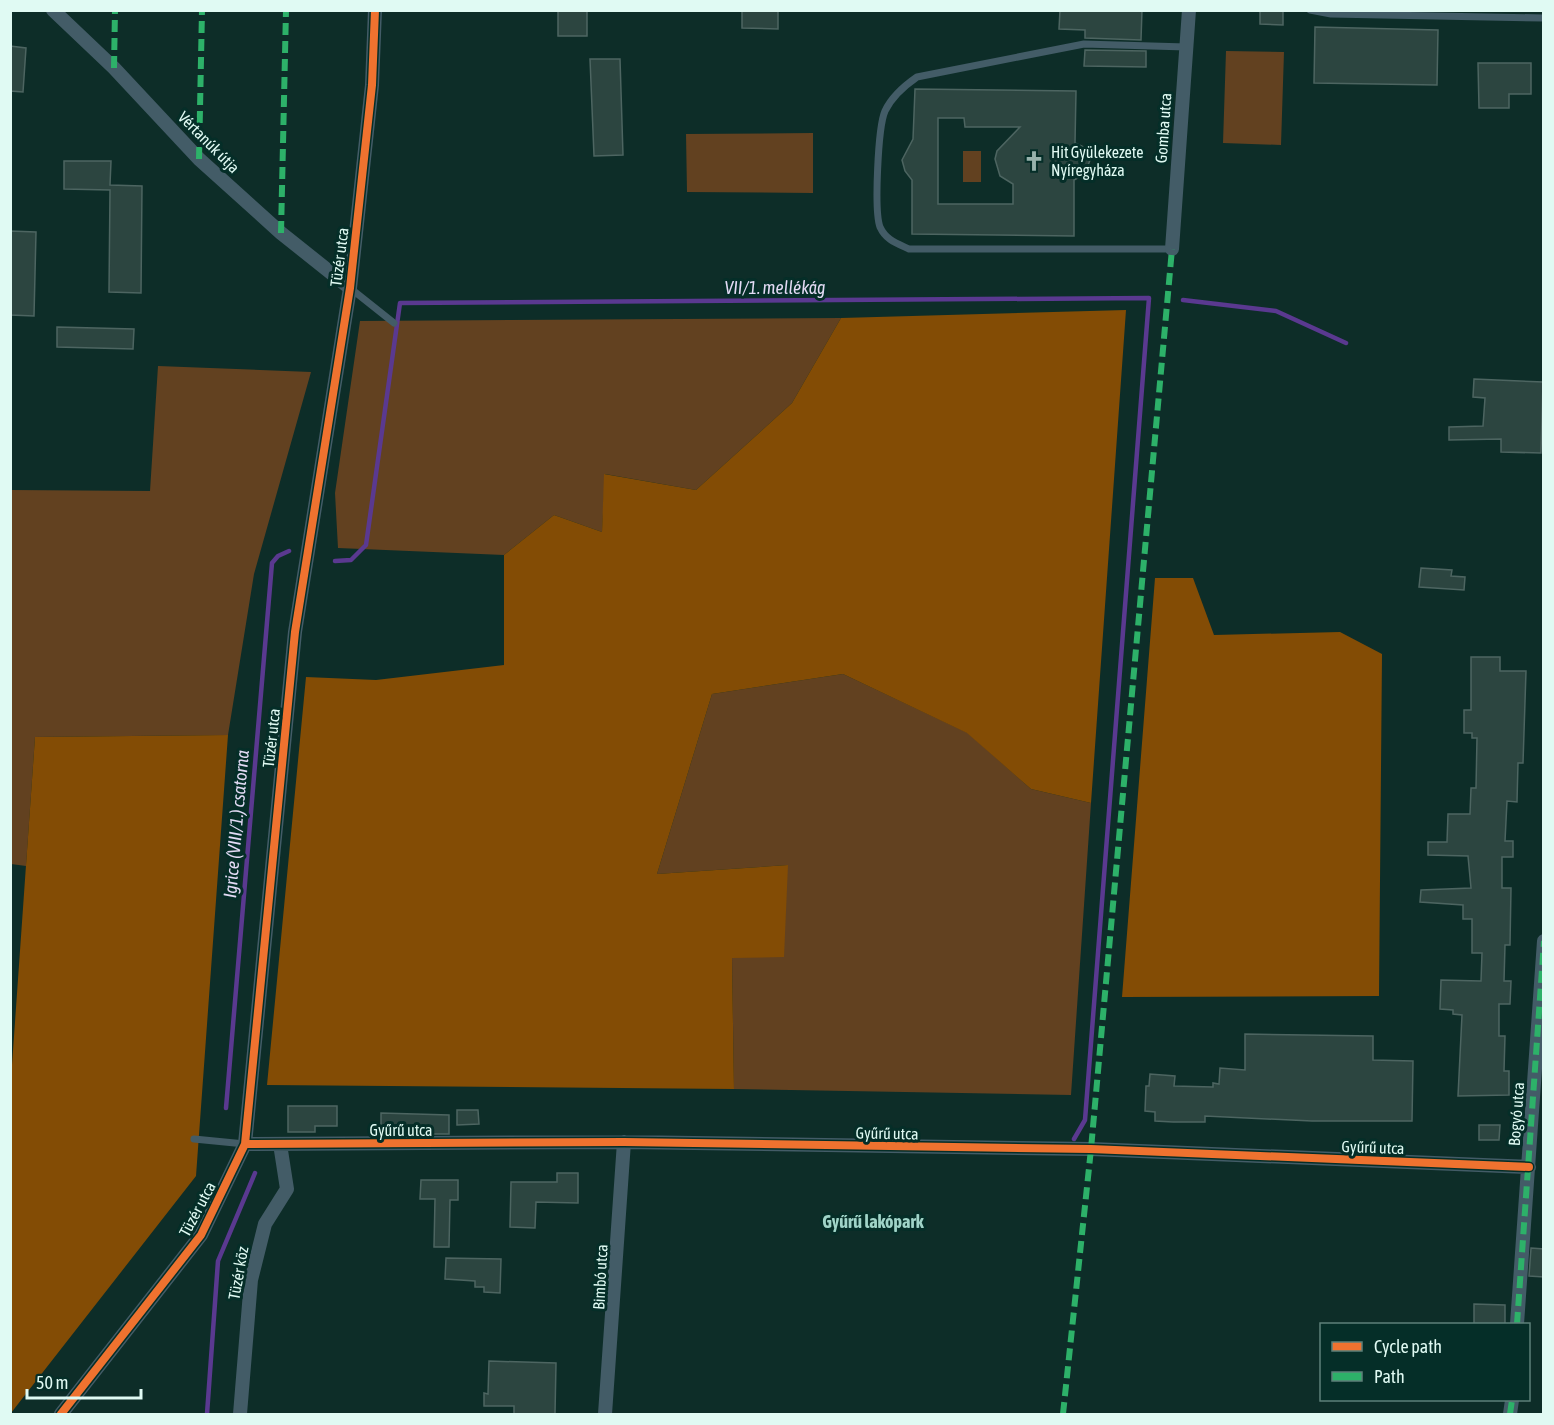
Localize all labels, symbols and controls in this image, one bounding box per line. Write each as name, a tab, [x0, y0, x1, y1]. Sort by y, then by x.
street label: Gomba utca	[1152, 92, 1174, 164]
street label: Vértanúk útja	[174, 108, 243, 177]
place label: Hit Gyülekezete Nyíregyháza	[1051, 143, 1143, 180]
church icon: Hit Gyülekezete Nyíregyháza	[1022, 149, 1046, 173]
street label: Tüzér utca	[326, 226, 352, 288]
water label: VII/1. mellékág	[724, 277, 826, 298]
street label: Tüzér utca	[259, 708, 283, 768]
water label: Igrice (VIII/1.) csatorna	[219, 748, 253, 899]
street label: Bogyó utca	[1505, 1082, 1528, 1146]
street label: Gyűrű utca	[370, 1121, 432, 1140]
street label: Gyűrű utca	[855, 1123, 919, 1144]
street label: Gyűrű utca	[1341, 1137, 1405, 1158]
street label: Tüzér utca	[175, 1179, 219, 1239]
district label: Gyűrű lakópark	[822, 1211, 925, 1232]
street label: Bimbó utca	[589, 1244, 611, 1310]
street label: Tüzér köz	[224, 1245, 252, 1301]
legend	[1320, 1323, 1530, 1401]
text: Cycle path	[1374, 1336, 1442, 1357]
scale bar	[27, 1362, 141, 1400]
text: Path	[1374, 1366, 1405, 1387]
text: 50 m	[36, 1372, 68, 1393]

